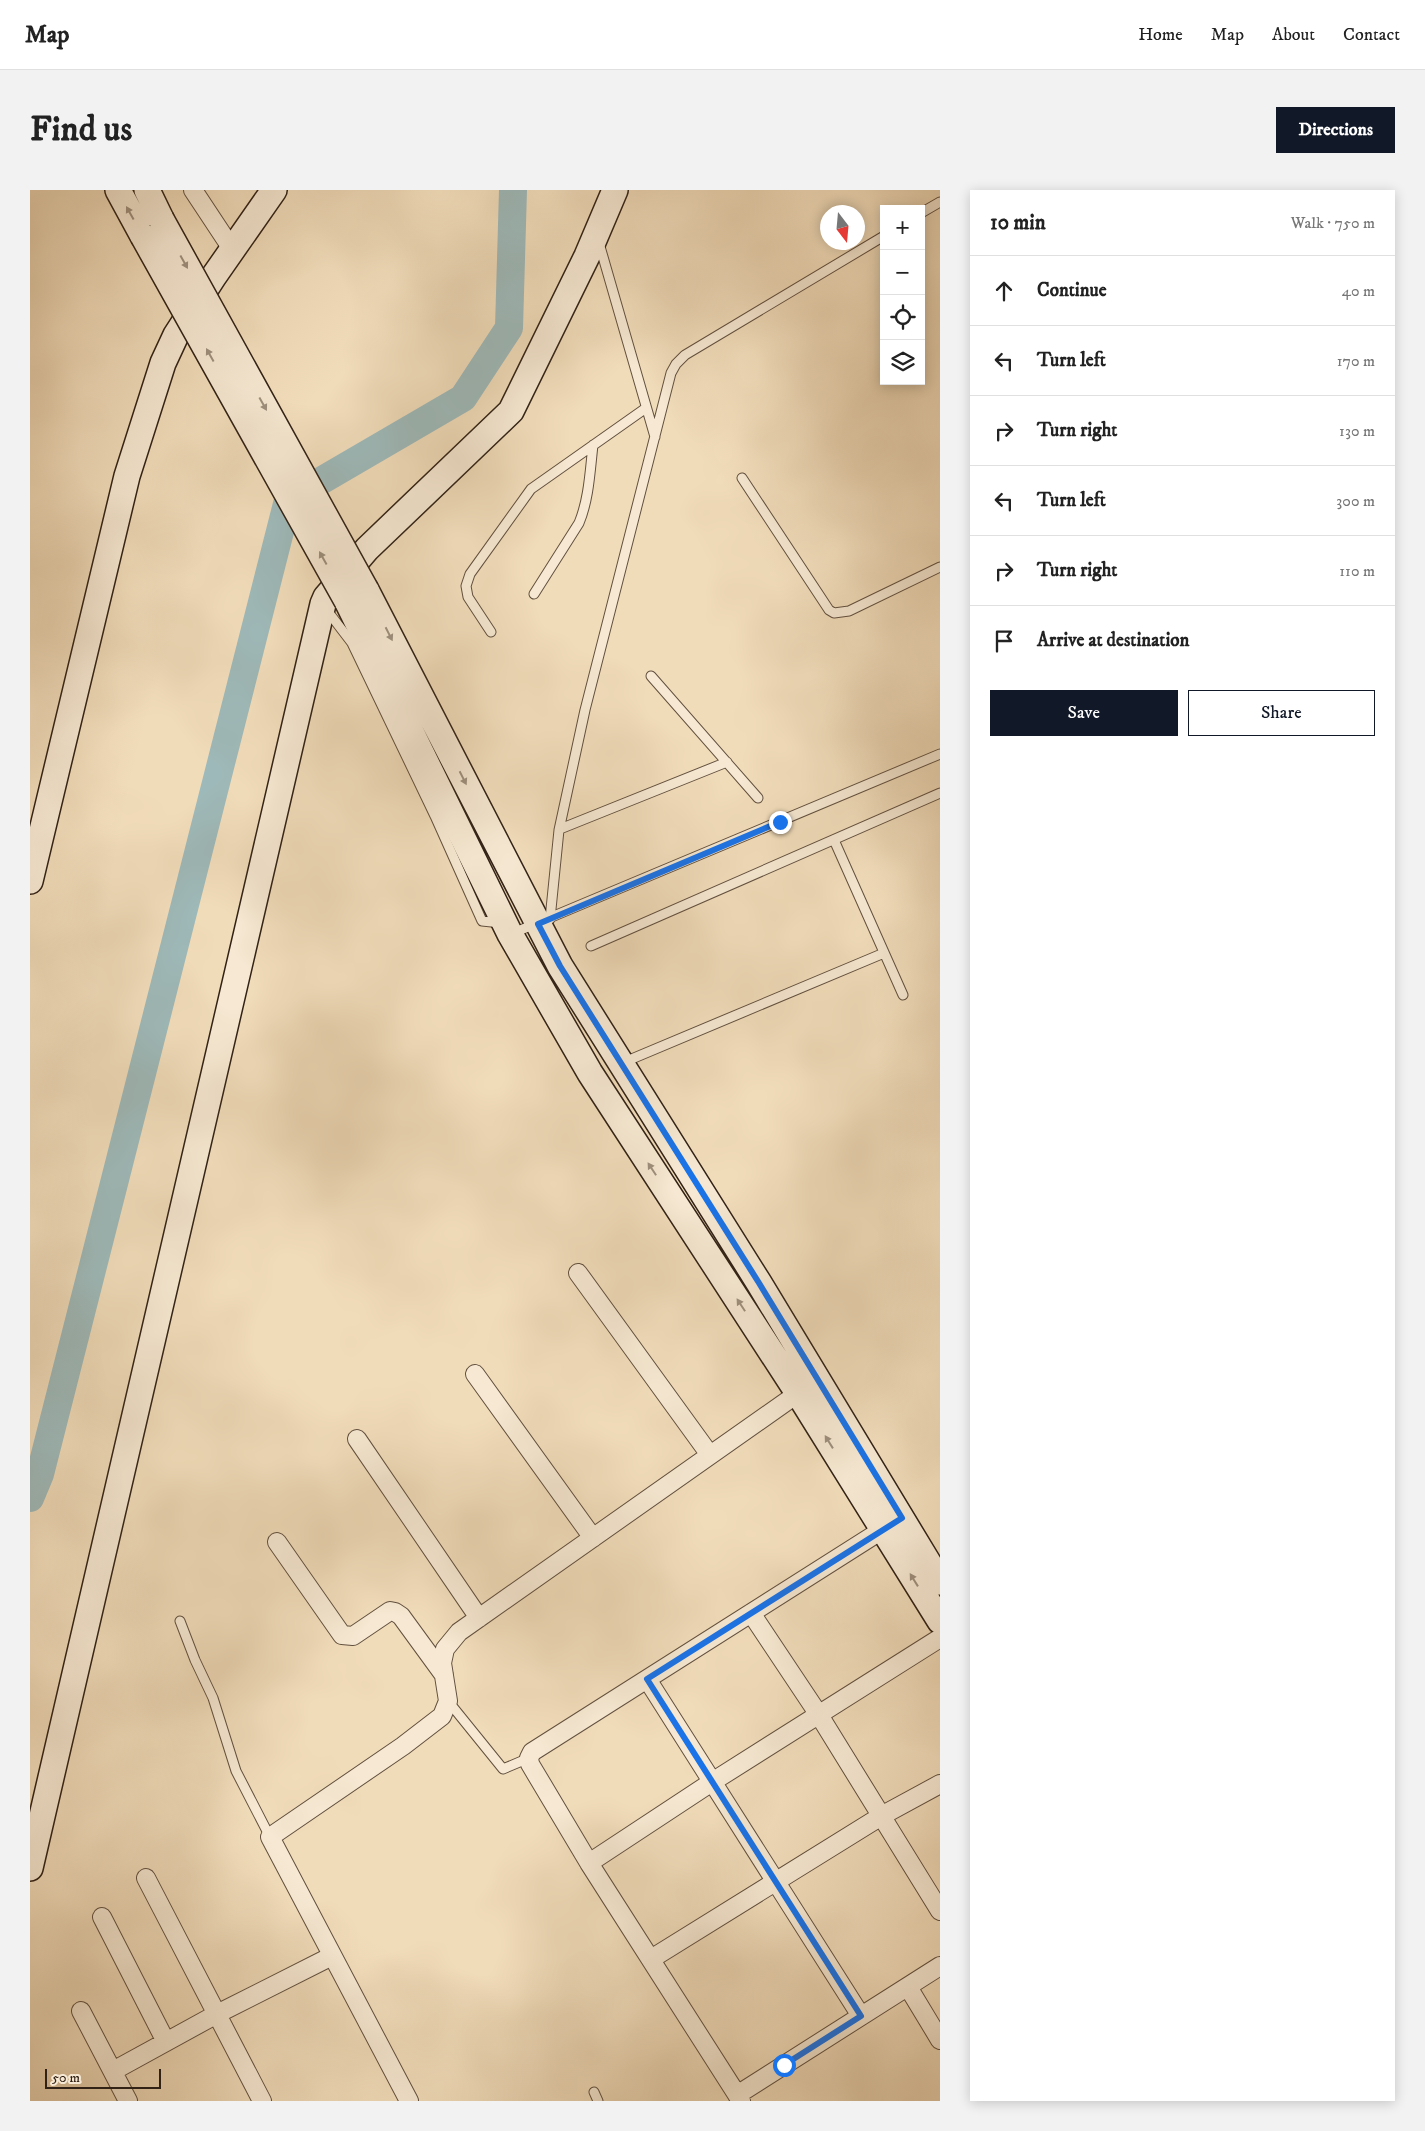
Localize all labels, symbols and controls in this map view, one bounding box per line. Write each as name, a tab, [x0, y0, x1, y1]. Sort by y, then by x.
text: Map	[25, 20, 69, 50]
text: Home	[1138, 24, 1183, 46]
text: Map	[1211, 24, 1244, 46]
text: About	[1272, 24, 1315, 46]
text: Contact	[1343, 24, 1400, 46]
button: Directions	[1276, 107, 1395, 153]
text: Find us	[30, 108, 132, 152]
north arrow	[820, 205, 865, 250]
map controls	[880, 205, 925, 385]
button: +	[880, 205, 925, 250]
one-way arrow	[126, 206, 135, 220]
text: 10 min	[990, 210, 1046, 236]
text: Walk · 750 m	[1291, 213, 1375, 233]
button: −	[880, 250, 925, 295]
one-way arrow	[180, 255, 189, 269]
icon: ahead	[990, 277, 1018, 305]
text: Continue	[1037, 279, 1107, 302]
text: 40 m	[1342, 281, 1375, 301]
button: locate	[880, 295, 925, 340]
button: layers	[880, 340, 925, 385]
icon: left	[990, 347, 1018, 375]
one-way arrow	[205, 349, 214, 362]
text: Turn left	[1037, 349, 1106, 372]
text: 170 m	[1337, 351, 1375, 371]
one-way arrow	[259, 397, 267, 412]
icon: right	[990, 417, 1018, 445]
text: Turn right	[1037, 419, 1117, 442]
text: 130 m	[1339, 421, 1375, 441]
icon: left	[990, 487, 1018, 515]
text: Turn left	[1037, 489, 1106, 512]
text: 300 m	[1336, 491, 1375, 511]
one-way arrow	[319, 552, 328, 565]
icon: right	[990, 557, 1018, 585]
text: Turn right	[1037, 559, 1117, 582]
text: 110 m	[1339, 561, 1375, 581]
one-way arrow	[385, 627, 393, 641]
icon: arrive	[990, 627, 1018, 655]
text: Arrive at destination	[1037, 629, 1189, 652]
button: Save	[990, 690, 1178, 736]
button: Share	[1188, 690, 1375, 736]
one-way arrow	[459, 771, 467, 786]
route end	[769, 811, 792, 834]
one-way arrow	[647, 1162, 657, 1176]
one-way arrow	[736, 1298, 746, 1312]
one-way arrow	[824, 1435, 833, 1448]
one-way arrow	[910, 1573, 919, 1586]
route start	[773, 2054, 796, 2077]
scale bar	[45, 2066, 161, 2089]
text: 50 m	[52, 2069, 80, 2087]

